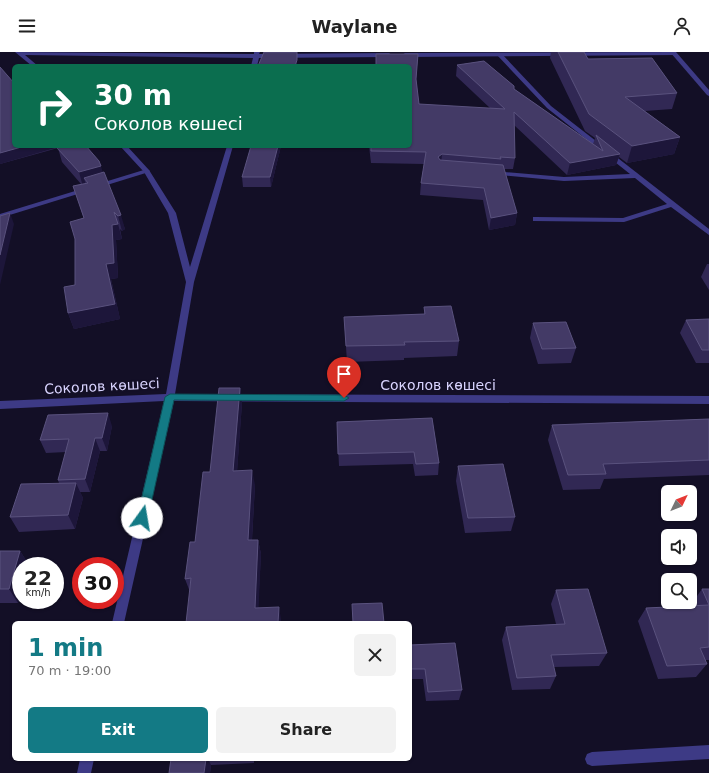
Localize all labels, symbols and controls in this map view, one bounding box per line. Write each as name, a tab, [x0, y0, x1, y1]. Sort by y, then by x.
icon: menu	[16, 15, 38, 37]
icon: person	[671, 15, 693, 37]
text: Waylane	[312, 16, 397, 37]
text: 30 m	[94, 79, 172, 112]
icon: right	[28, 80, 80, 132]
text: Соколов көшесі	[94, 113, 243, 134]
pin	[327, 357, 361, 398]
icon: arrive	[333, 363, 355, 385]
street label: Соколов көшесі	[44, 375, 160, 397]
street label: Соколов көшесі	[380, 377, 496, 393]
north arrow	[661, 485, 697, 521]
map controls	[661, 485, 697, 609]
position arrow	[121, 497, 163, 539]
button: sound	[661, 529, 697, 565]
speed limit sign: 30	[72, 557, 124, 609]
text: 22	[24, 566, 52, 590]
button: search	[661, 573, 697, 609]
text: km/h	[25, 587, 51, 598]
text: 1 min	[28, 634, 103, 662]
button: close	[354, 634, 396, 676]
text: 70 m · 19:00	[28, 663, 111, 678]
button: Exit	[28, 707, 208, 753]
button: Share	[216, 707, 396, 753]

